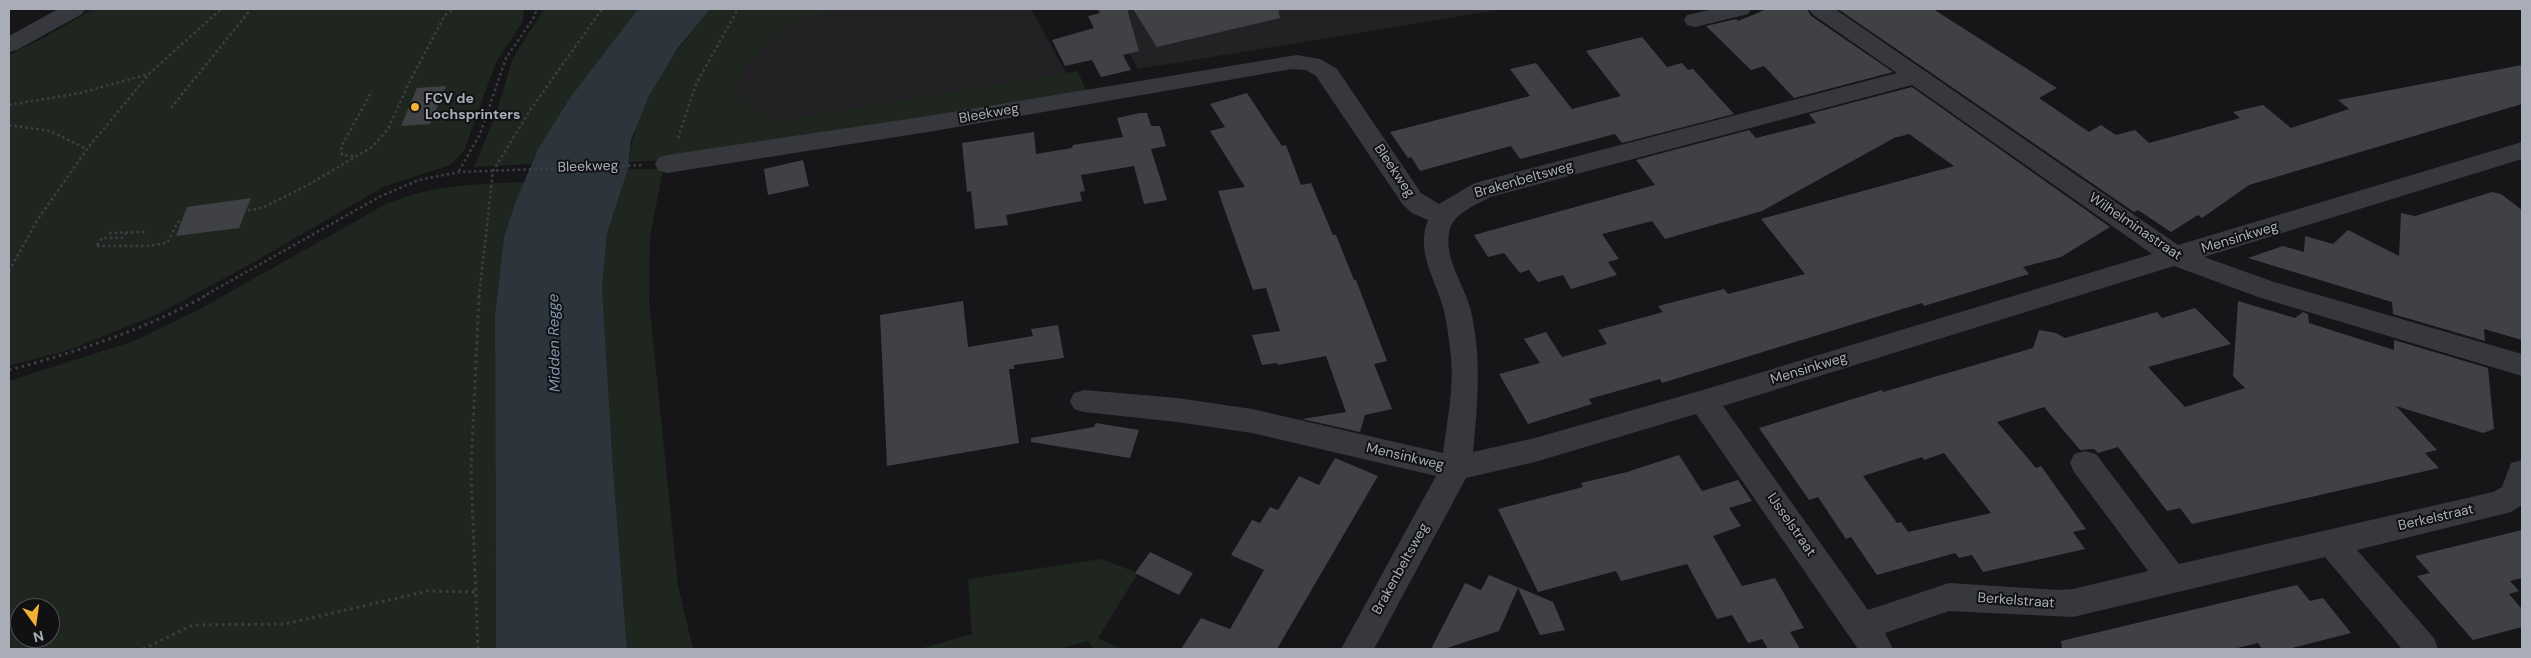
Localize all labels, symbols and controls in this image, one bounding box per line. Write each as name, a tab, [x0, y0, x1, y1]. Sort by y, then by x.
place label: FCV de Lochsprinters	[425, 91, 520, 124]
street label: Bleekweg	[958, 100, 1020, 128]
marker: FCV de Lochsprinters	[409, 101, 421, 113]
street label: Bleekweg	[1370, 141, 1418, 201]
street label: Bleekweg	[557, 158, 619, 176]
street label: Brakenbeltsweg	[1473, 158, 1575, 202]
street label: Wilhelminastraat	[2085, 190, 2185, 264]
street label: Mensinkweg	[2200, 218, 2280, 258]
water label: Midden Regge	[545, 294, 565, 392]
street label: Mensinkweg	[1769, 349, 1849, 389]
street label: Mensinkweg	[1364, 440, 1446, 474]
street label: IJsselstraat	[1763, 490, 1819, 560]
street label: Berkelstraat	[2397, 501, 2475, 535]
street label: Brakenbeltsweg	[1369, 520, 1433, 618]
street label: Berkelstraat	[1977, 590, 2055, 612]
north arrow	[10, 598, 60, 648]
text: N	[31, 627, 46, 647]

